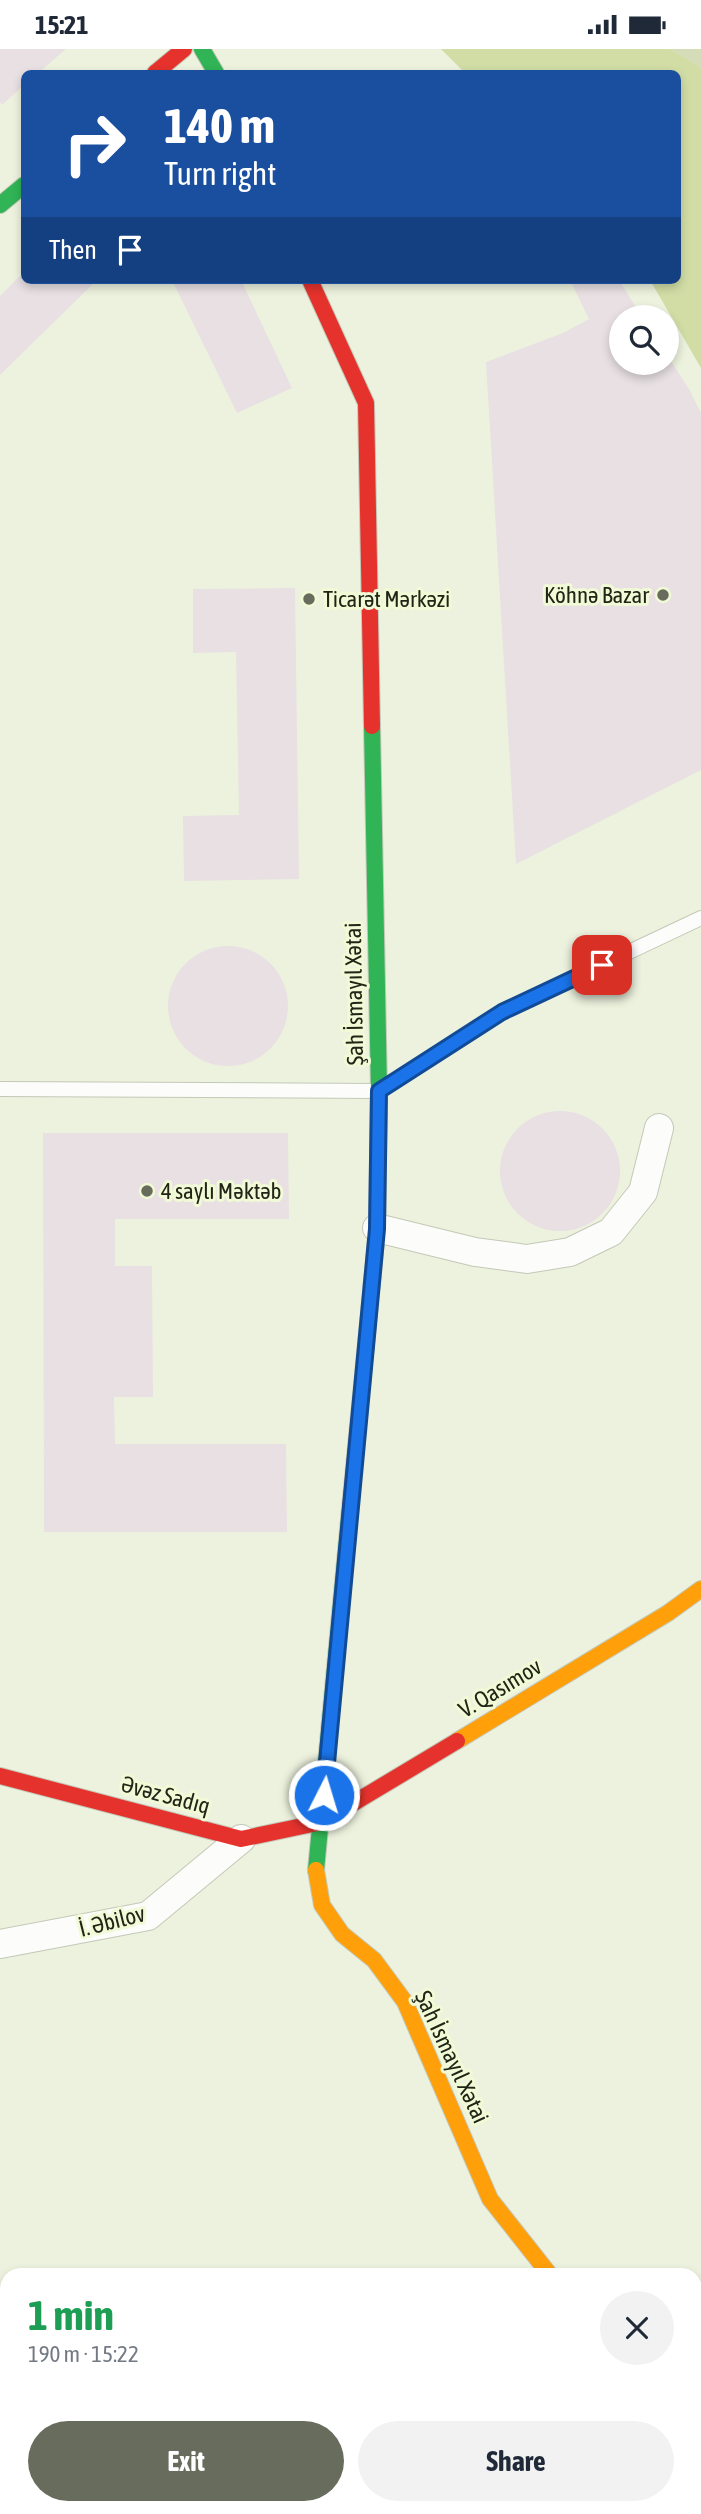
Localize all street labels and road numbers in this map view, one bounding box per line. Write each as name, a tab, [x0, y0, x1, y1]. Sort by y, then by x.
street label: Şah İsmayıl Xətai	[340, 922, 368, 1066]
street label: V. Qasımov	[454, 1653, 546, 1723]
street label: Əvəz Sadıq	[119, 1771, 213, 1819]
street label: İ. Əbilov	[76, 1900, 148, 1942]
street label: Şah İsmayıl Xətai	[410, 1987, 494, 2127]

